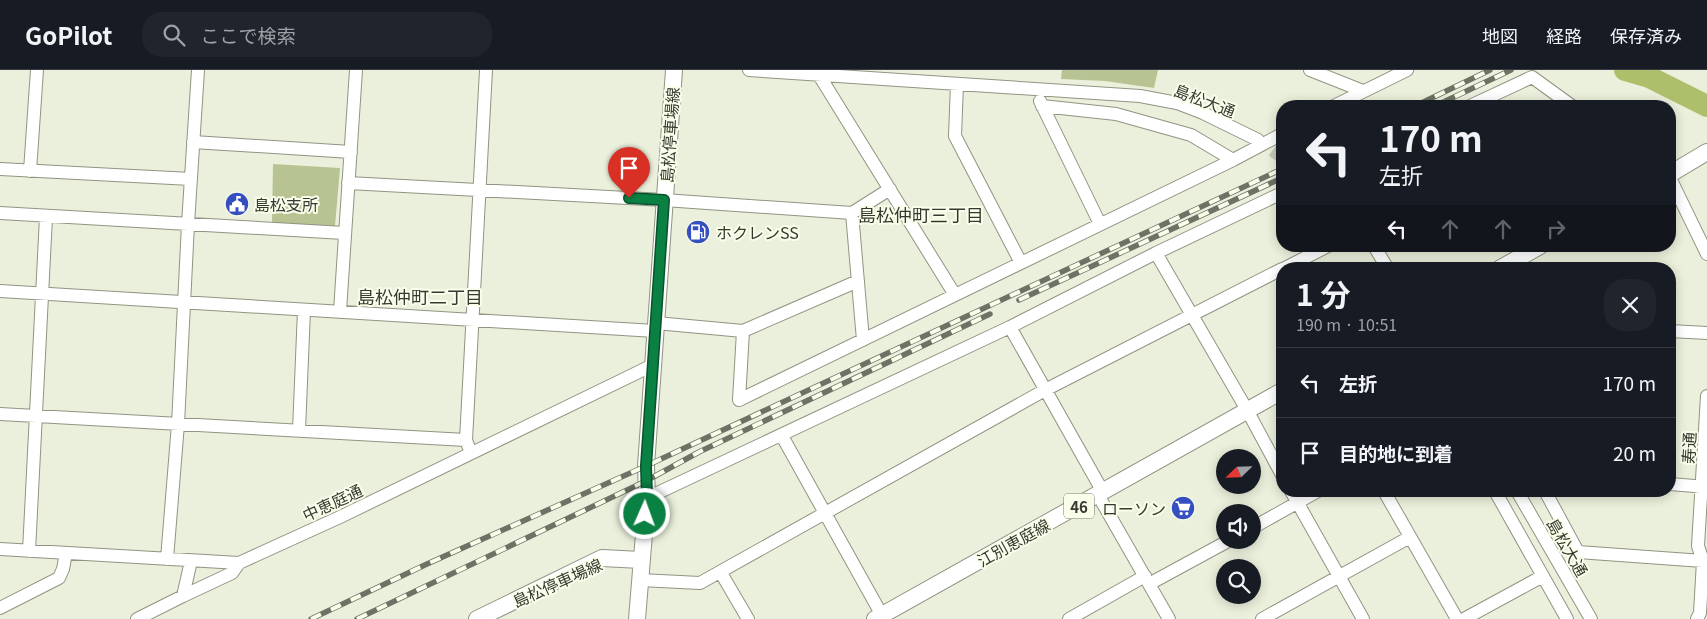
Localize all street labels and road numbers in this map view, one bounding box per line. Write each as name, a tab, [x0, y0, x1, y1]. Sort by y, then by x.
street label: 島松大通	[1171, 77, 1239, 123]
street label: 島松停車場線	[654, 86, 684, 184]
street label: 寿通	[1675, 431, 1701, 465]
street label: 中恵庭通	[298, 478, 366, 526]
road number: 46	[1064, 494, 1094, 518]
street label: 江別恵庭線	[972, 512, 1054, 572]
street label: 島松大通	[1542, 513, 1594, 581]
street label: 島松停車場線	[508, 552, 606, 612]

